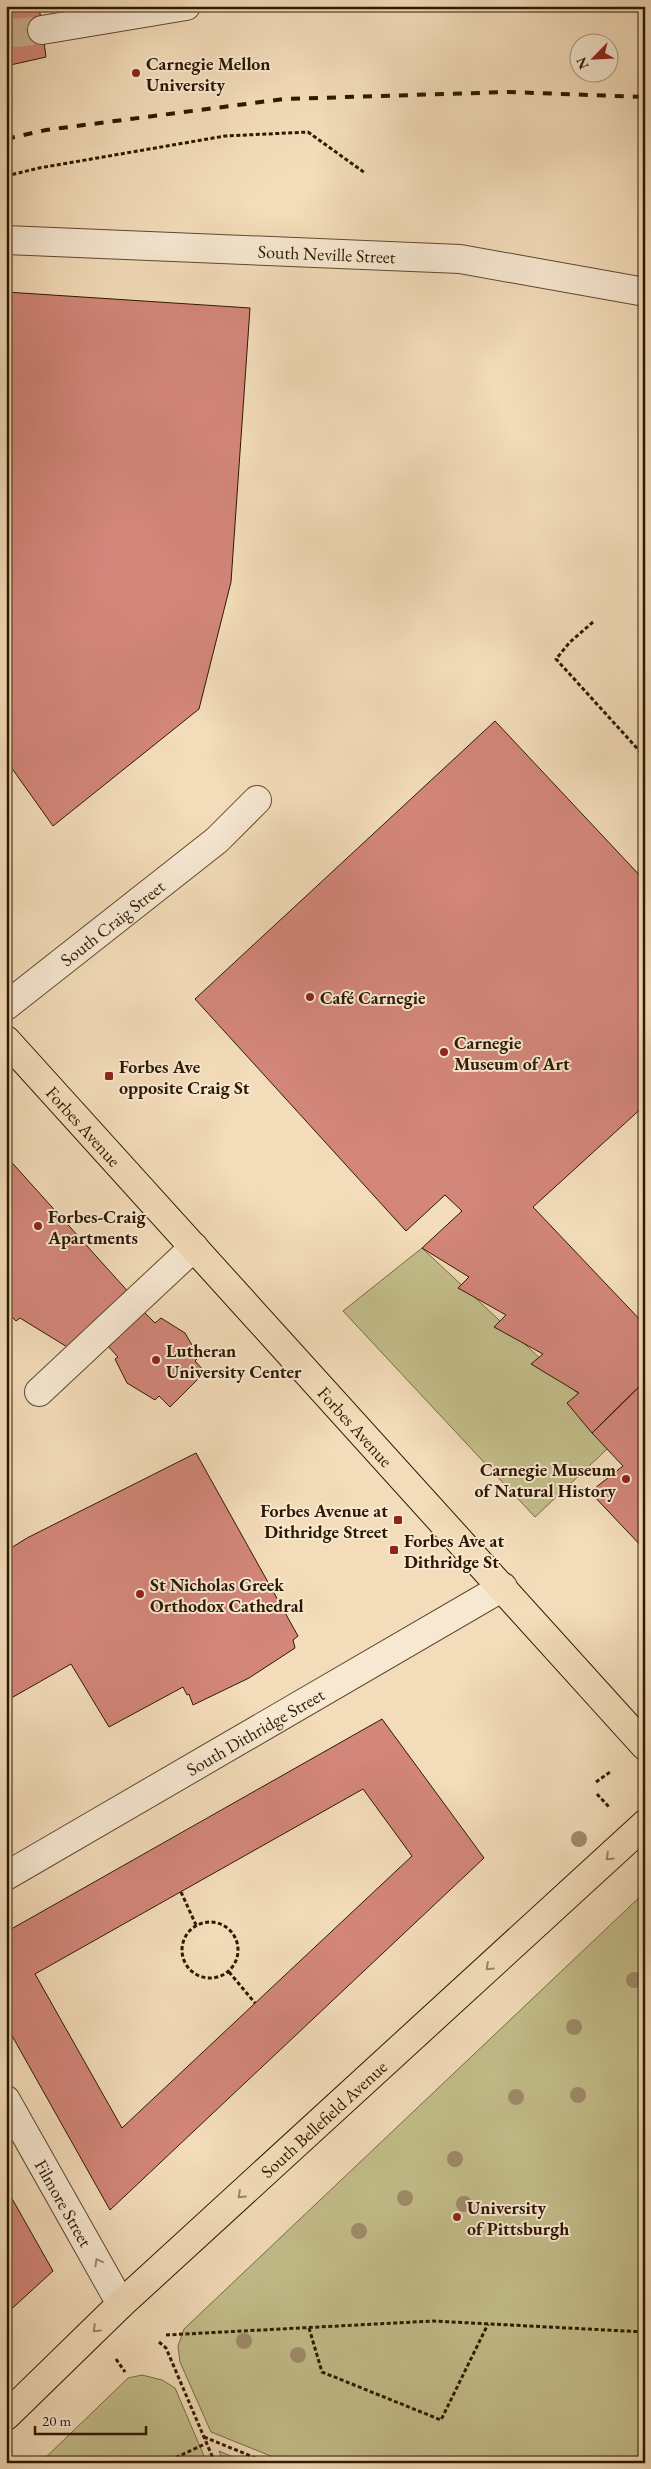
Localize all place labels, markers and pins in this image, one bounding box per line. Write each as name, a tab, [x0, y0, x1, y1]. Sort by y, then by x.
place label: Carnegie Mellon University	[146, 52, 271, 96]
marker: Carnegie Mellon University	[130, 67, 142, 79]
place label: Café Carnegie	[320, 986, 426, 1009]
marker: Café Carnegie	[304, 991, 316, 1003]
place label: Carnegie Museum of Art	[454, 1031, 570, 1075]
marker: Carnegie Museum of Art	[438, 1046, 450, 1058]
place label: Forbes Ave opposite Craig St	[119, 1055, 250, 1099]
marker: Forbes Ave opposite Craig St	[103, 1070, 115, 1082]
place label: Forbes-Craig Apartments	[47, 1205, 147, 1249]
marker: Forbes-Craig Apartments	[32, 1220, 44, 1232]
place label: Lutheran University Center	[166, 1339, 302, 1383]
marker: Lutheran University Center	[150, 1354, 162, 1366]
place label: Carnegie Museum of Natural History	[475, 1458, 616, 1502]
marker: Carnegie Museum of Natural History	[620, 1473, 632, 1485]
place label: Forbes Avenue at Dithridge Street	[260, 1499, 388, 1543]
marker: Forbes Avenue at Dithridge Street	[392, 1514, 404, 1526]
place label: Forbes Ave at Dithridge St	[404, 1529, 504, 1573]
marker: Forbes Ave at Dithridge St	[388, 1544, 400, 1556]
place label: St Nicholas Greek Orthodox Cathedral	[150, 1573, 304, 1617]
marker: St Nicholas Greek Orthodox Cathedral	[134, 1588, 146, 1600]
place label: University of Pittsburgh	[467, 2196, 569, 2240]
marker: University of Pittsburgh	[451, 2211, 463, 2223]

